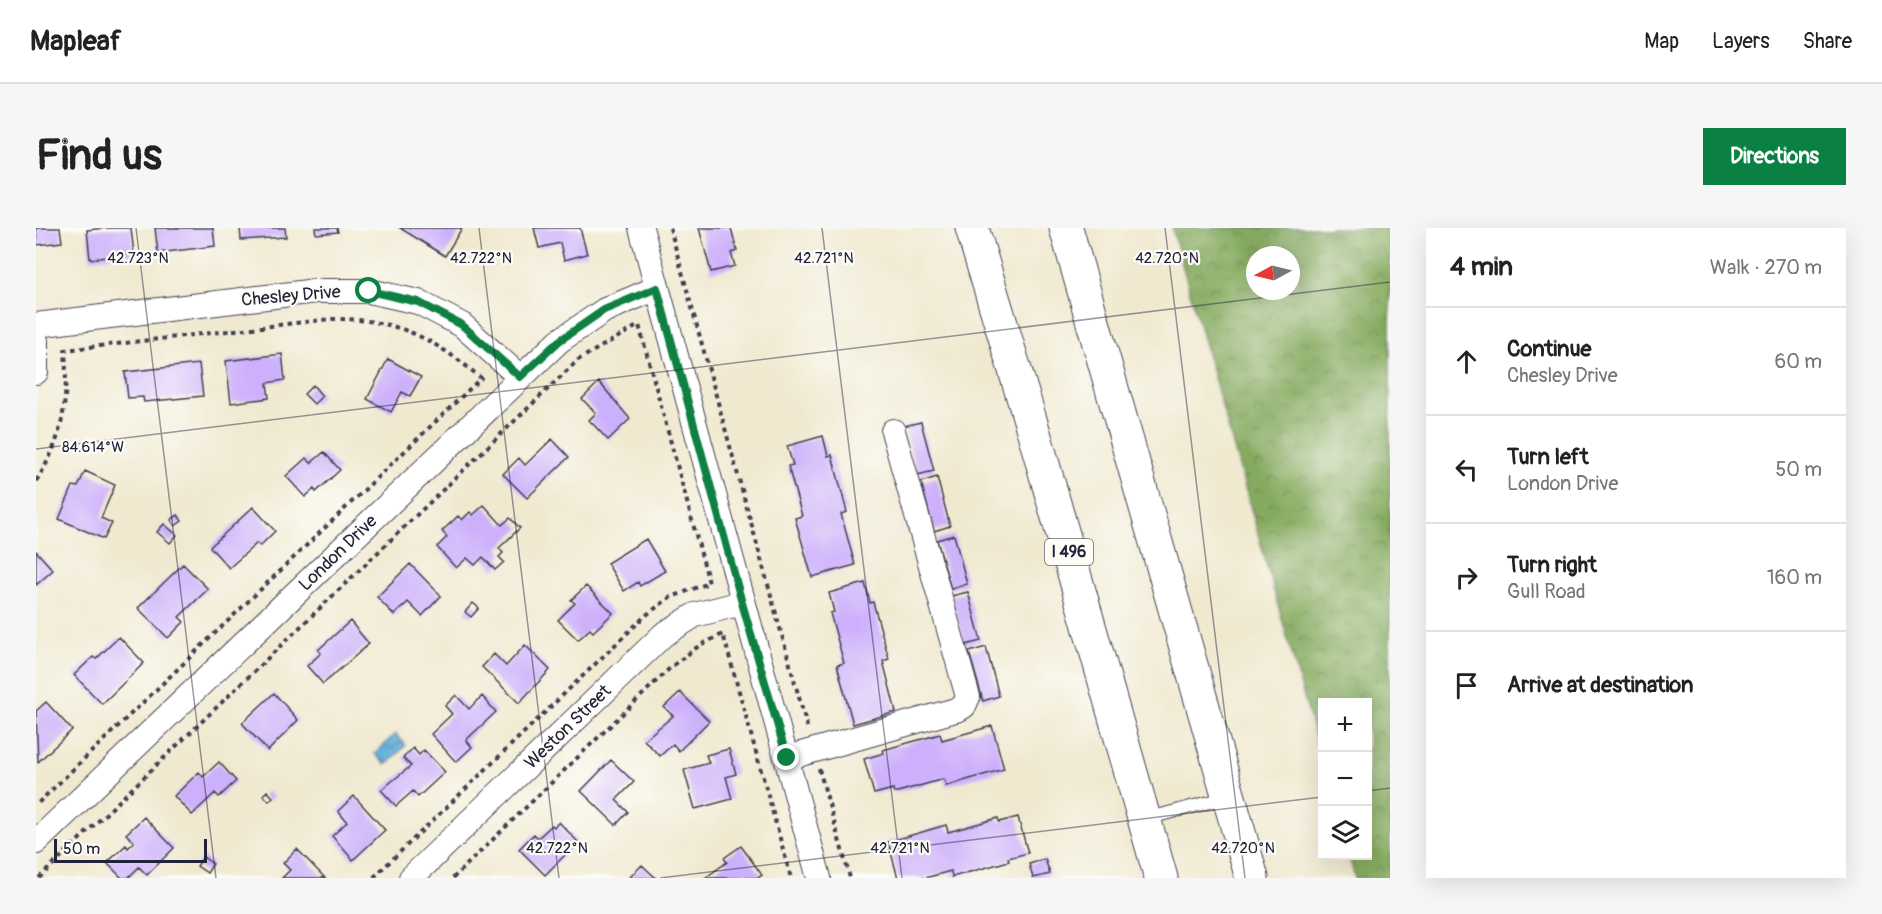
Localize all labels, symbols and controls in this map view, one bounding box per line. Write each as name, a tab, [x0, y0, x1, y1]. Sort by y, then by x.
text: Mapleaf	[30, 24, 121, 59]
text: Map	[1644, 28, 1679, 55]
text: Layers	[1712, 28, 1770, 55]
text: Share	[1803, 28, 1852, 55]
button: Directions	[1703, 128, 1846, 185]
text: Find us	[36, 130, 162, 182]
north arrow	[1246, 246, 1300, 300]
text: 42.723°N	[107, 249, 169, 268]
text: 42.722°N	[450, 249, 512, 268]
text: 42.721°N	[794, 249, 854, 268]
text: 42.720°N	[1135, 249, 1199, 268]
text: 4 min	[1450, 251, 1513, 283]
text: Walk · 270 m	[1710, 255, 1822, 280]
route start	[355, 277, 381, 303]
street label: Chesley Drive	[240, 280, 342, 312]
text: Continue	[1507, 335, 1591, 363]
icon: ahead	[1450, 345, 1483, 378]
text: 60 m	[1775, 349, 1822, 374]
text: Chesley Drive	[1507, 363, 1618, 388]
text: 84.614°W	[62, 438, 124, 457]
text: Turn left	[1507, 443, 1589, 471]
icon: left	[1450, 453, 1483, 486]
text: 50 m	[1775, 457, 1822, 482]
text: London Drive	[1507, 471, 1618, 496]
street label: London Drive	[294, 510, 382, 596]
road number: I 496	[1045, 539, 1093, 565]
text: Turn right	[1507, 551, 1597, 579]
icon: right	[1450, 561, 1483, 594]
text: 160 m	[1767, 565, 1822, 590]
text: Gull Road	[1507, 579, 1586, 604]
icon: arrive	[1450, 669, 1483, 702]
text: Arrive at destination	[1507, 671, 1693, 699]
street label: Weston Street	[520, 679, 617, 774]
map controls	[1318, 698, 1372, 860]
button: +	[1318, 698, 1372, 752]
route end	[773, 744, 799, 770]
button: −	[1318, 752, 1372, 806]
button: layers	[1318, 806, 1372, 860]
scale bar	[54, 836, 207, 864]
text: 50 m	[63, 839, 100, 859]
text: 42.722°N	[526, 839, 588, 858]
text: 42.721°N	[870, 839, 930, 858]
text: 42.720°N	[1211, 839, 1275, 858]

